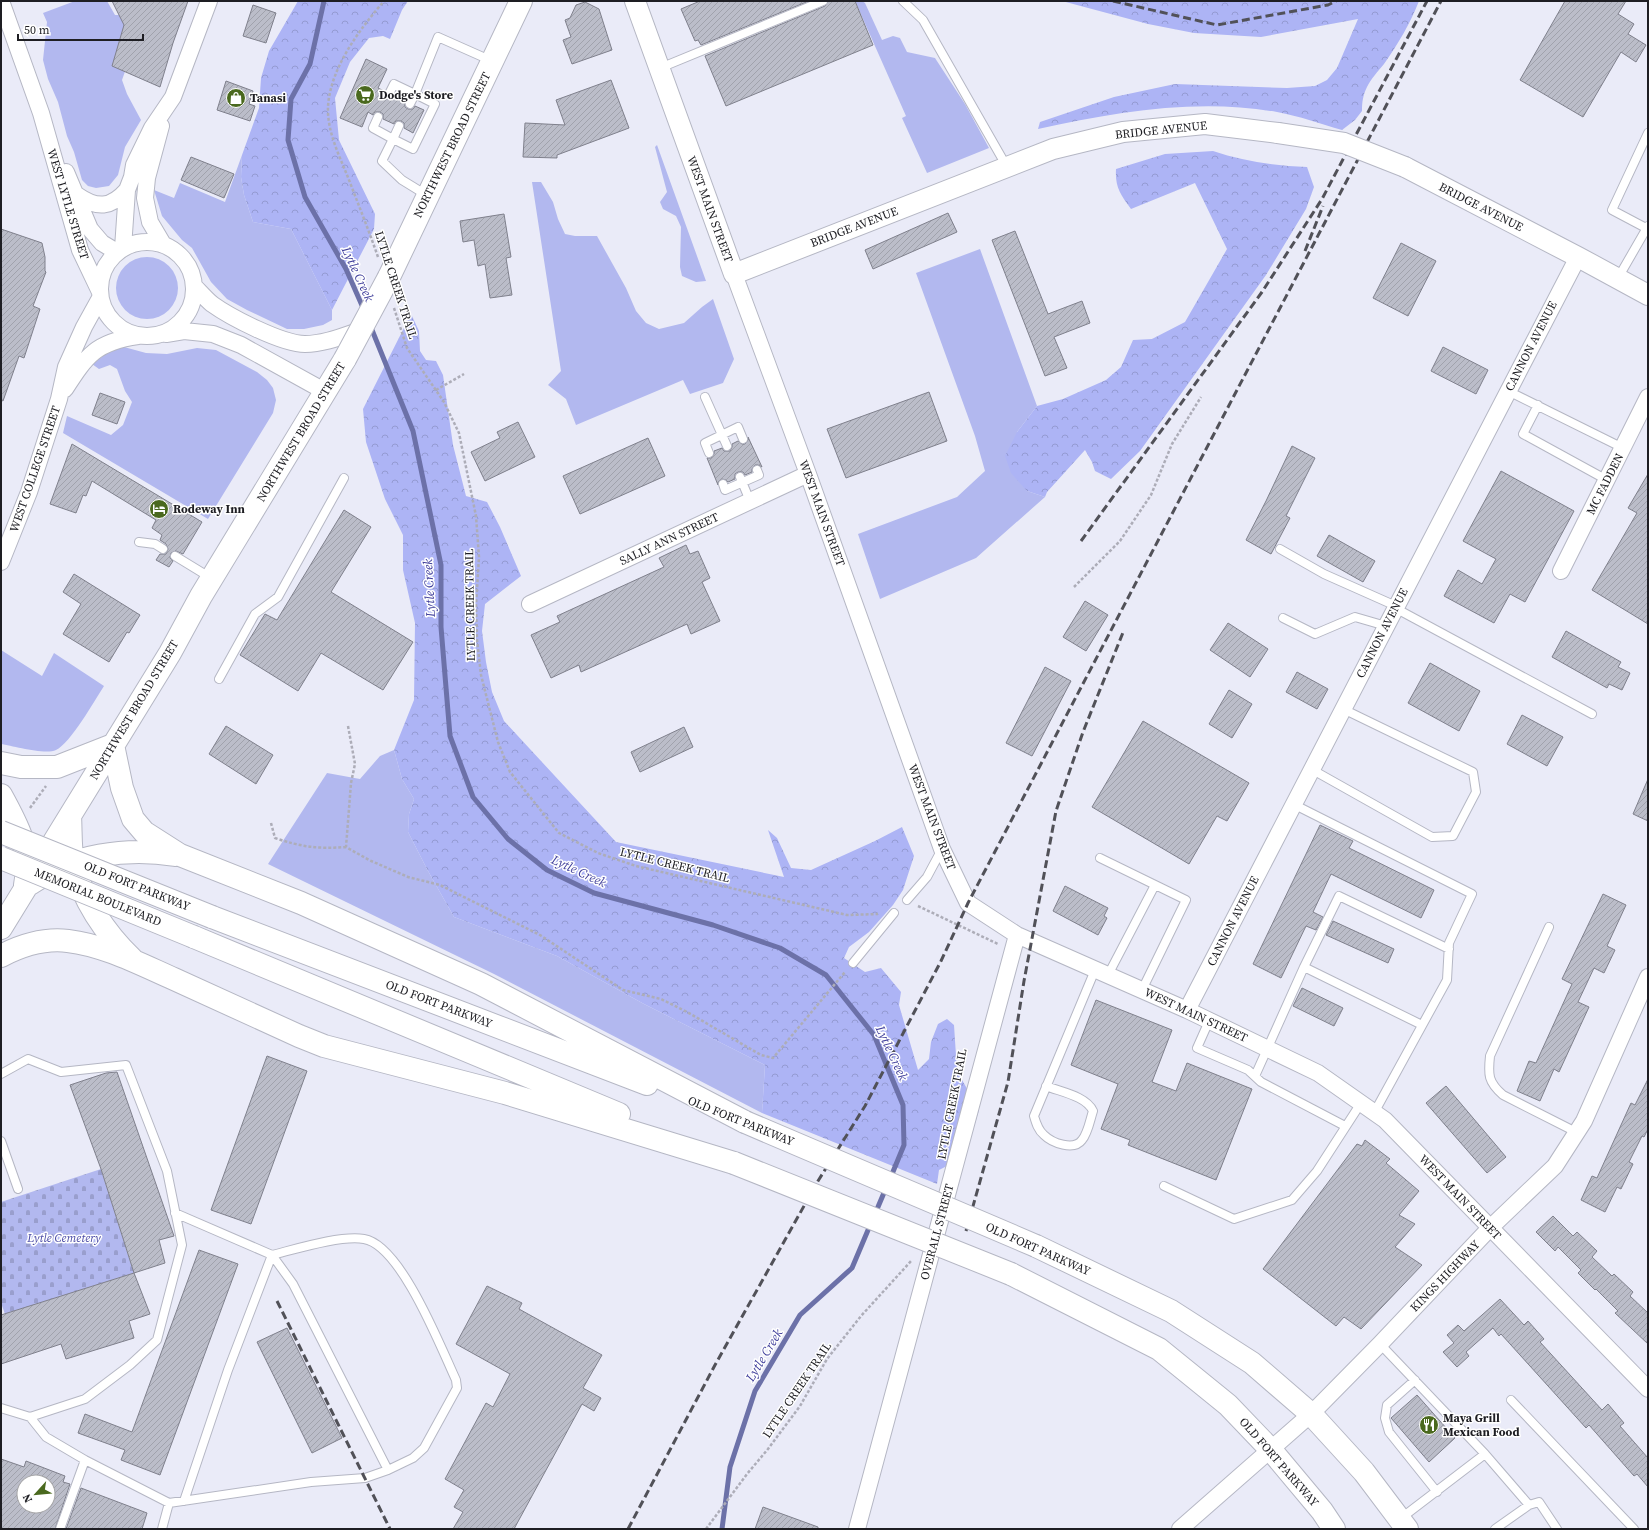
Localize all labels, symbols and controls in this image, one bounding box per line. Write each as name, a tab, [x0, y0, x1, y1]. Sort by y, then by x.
scale bar	[18, 16, 143, 42]
text: 50 m	[24, 22, 50, 38]
street label: NORTHWEST BROAD STREET	[410, 69, 495, 221]
supermarket icon: Dodge's Store	[354, 84, 376, 106]
shop icon: Tanasi	[225, 87, 247, 109]
place label: Dodge's Store	[379, 87, 453, 103]
place label: Tanasi	[250, 90, 286, 106]
street label: BRIDGE AVENUE	[1114, 117, 1208, 143]
street label: WEST LYTLE STREET	[44, 147, 93, 262]
street label: WEST MAIN STREET	[683, 154, 737, 265]
street label: BRIDGE AVENUE	[1436, 179, 1526, 235]
street label: BRIDGE AVENUE	[808, 203, 900, 251]
street label: LYTLE CREEK TRAIL	[371, 229, 421, 341]
water label: Lytle Creek	[337, 243, 378, 305]
street label: CANNON AVENUE	[1501, 298, 1561, 394]
street label: NORTHWEST BROAD STREET	[253, 359, 350, 505]
street label: WEST COLLEGE STREET	[6, 403, 64, 534]
street label: MC FADDEN	[1583, 450, 1627, 518]
street label: WEST MAIN STREET	[795, 458, 849, 569]
hotel icon: Rodeway Inn	[148, 498, 170, 520]
place label: Rodeway Inn	[173, 501, 246, 517]
street label: SALLY ANN STREET	[617, 509, 722, 569]
street label: LYTLE CREEK TRAIL	[461, 549, 479, 661]
water label: Lytle Creek	[419, 557, 439, 619]
street label: CANNON AVENUE	[1352, 585, 1412, 681]
street label: NORTHWEST BROAD STREET	[86, 637, 183, 783]
street label: WEST MAIN STREET	[904, 762, 960, 873]
street label: LYTLE CREEK TRAIL	[618, 844, 732, 886]
water label: Lytle Creek	[548, 850, 610, 891]
street label: OLD FORT PARKWAY	[81, 857, 193, 915]
street label: MEMORIAL BOULEVARD	[32, 864, 164, 930]
street label: CANNON AVENUE	[1203, 873, 1263, 969]
street label: OLD FORT PARKWAY	[383, 976, 495, 1032]
street label: WEST MAIN STREET	[1142, 984, 1251, 1046]
water label: Lytle Creek	[871, 1022, 912, 1084]
street label: LYTLE CREEK TRAIL	[933, 1047, 971, 1161]
street label: OLD FORT PARKWAY	[685, 1092, 797, 1150]
street label: WEST MAIN STREET	[1415, 1151, 1505, 1243]
street label: OVERALL STREET	[916, 1181, 958, 1282]
street label: OLD FORT PARKWAY	[983, 1219, 1093, 1280]
park label: Lytle Cemetery	[26, 1230, 101, 1246]
street label: KINGS HIGHWAY	[1407, 1236, 1484, 1315]
water label: Lytle Creek	[741, 1325, 787, 1385]
street label: LYTLE CREEK TRAIL	[759, 1339, 835, 1441]
place label: Maya Grill Mexican Food	[1443, 1410, 1520, 1440]
street label: OLD FORT PARKWAY	[1236, 1414, 1322, 1510]
restaurant icon: Maya Grill Mexican Food	[1418, 1414, 1440, 1436]
north arrow	[16, 1474, 56, 1514]
text: N	[19, 1491, 36, 1505]

